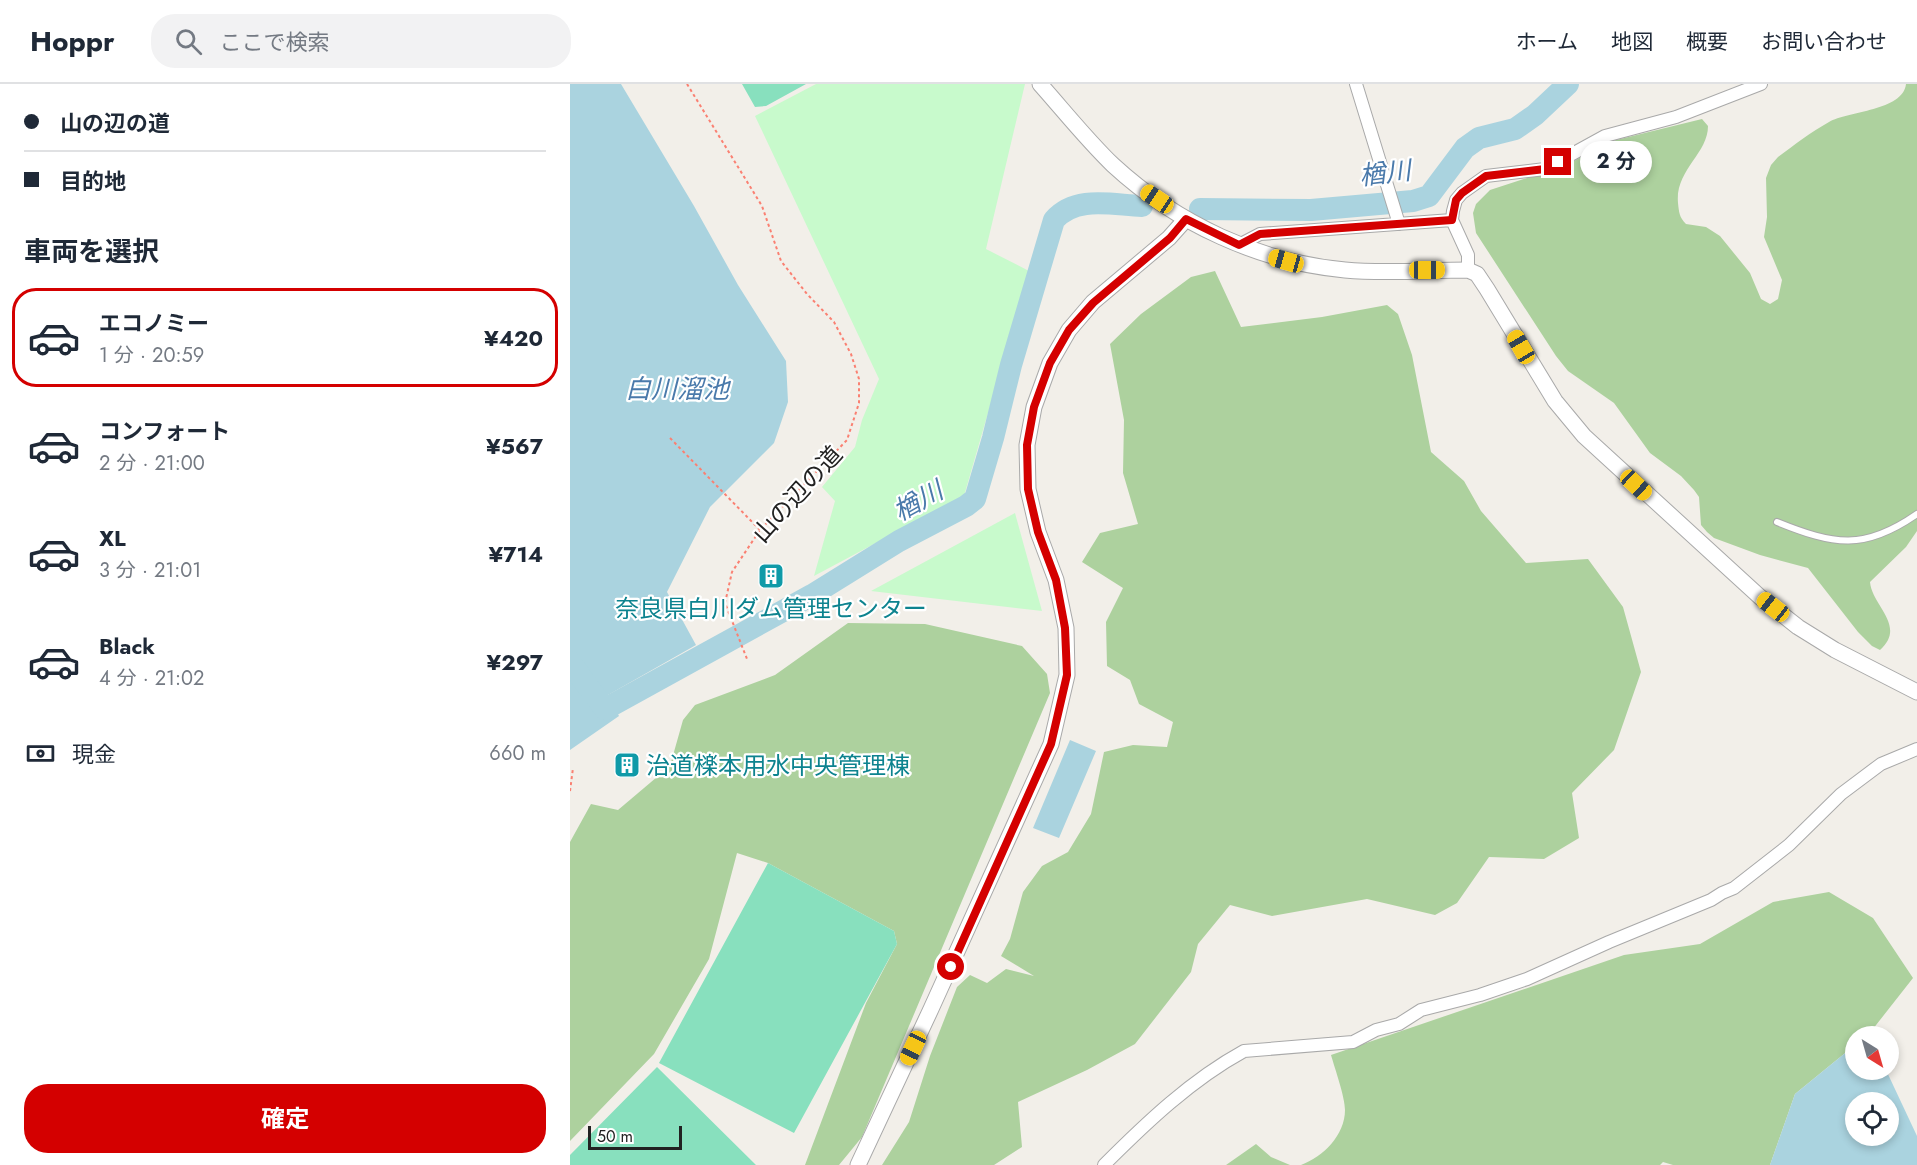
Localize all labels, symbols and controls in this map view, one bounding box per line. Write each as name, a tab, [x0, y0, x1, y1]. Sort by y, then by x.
search box	[151, 14, 571, 68]
text: Hoppr	[30, 21, 115, 62]
icon: search	[172, 25, 205, 58]
text: ここで検索	[220, 26, 330, 58]
text: ホーム	[1516, 27, 1578, 57]
text: 地図	[1611, 27, 1653, 57]
text: 概要	[1686, 27, 1728, 57]
text: お問い合わせ	[1761, 27, 1887, 57]
text: 山の辺の道	[60, 107, 170, 139]
callout: 2 分	[1579, 141, 1651, 183]
text: 2 分	[1596, 147, 1636, 176]
route end	[1544, 148, 1571, 175]
water label: 楢川	[1357, 151, 1416, 195]
text: 目的地	[60, 165, 126, 197]
car	[1137, 181, 1177, 217]
text: 車両を選択	[24, 232, 159, 271]
car	[1266, 247, 1306, 275]
car	[1409, 261, 1445, 279]
text: エコノミー	[99, 307, 209, 339]
icon: car	[27, 311, 81, 365]
text: ¥420	[484, 322, 543, 354]
car	[1504, 327, 1538, 367]
text: 1 分 · 20:59	[99, 341, 204, 370]
water label: 白川溜池	[625, 370, 732, 408]
text: コンフォート	[99, 415, 230, 447]
icon: car	[27, 419, 81, 473]
text: ¥567	[486, 430, 543, 462]
street label: 山の辺の道	[744, 438, 850, 550]
text: 2 分 · 21:00	[99, 449, 205, 478]
car	[1617, 466, 1655, 504]
water label: 楢川	[886, 470, 953, 530]
text: XL	[99, 522, 126, 554]
icon: car	[27, 527, 81, 581]
text: ¥714	[488, 538, 543, 570]
text: 3 分 · 21:01	[99, 556, 201, 585]
building icon: 奈良県白川ダム管理センター	[756, 561, 786, 591]
car	[1753, 589, 1793, 625]
place label: 奈良県白川ダム管理センター	[615, 591, 927, 626]
text: Black	[99, 630, 155, 662]
icon: car	[27, 635, 81, 689]
text: ¥297	[487, 646, 543, 678]
text: 4 分 · 21:02	[99, 664, 204, 693]
icon: cash	[24, 737, 57, 770]
text: 現金	[72, 738, 116, 770]
text: 660 m	[489, 739, 546, 768]
place label: 治道檪本用水中央管理棟	[646, 748, 910, 783]
building icon: 治道檪本用水中央管理棟	[612, 750, 642, 780]
route start	[937, 953, 964, 980]
north arrow	[1845, 1026, 1899, 1080]
map controls	[1845, 1026, 1899, 1146]
car	[897, 1028, 929, 1068]
button: 確定	[24, 1084, 546, 1153]
button: locate	[1845, 1092, 1899, 1146]
scale bar	[588, 1123, 682, 1150]
text: 50 m	[597, 1125, 633, 1148]

